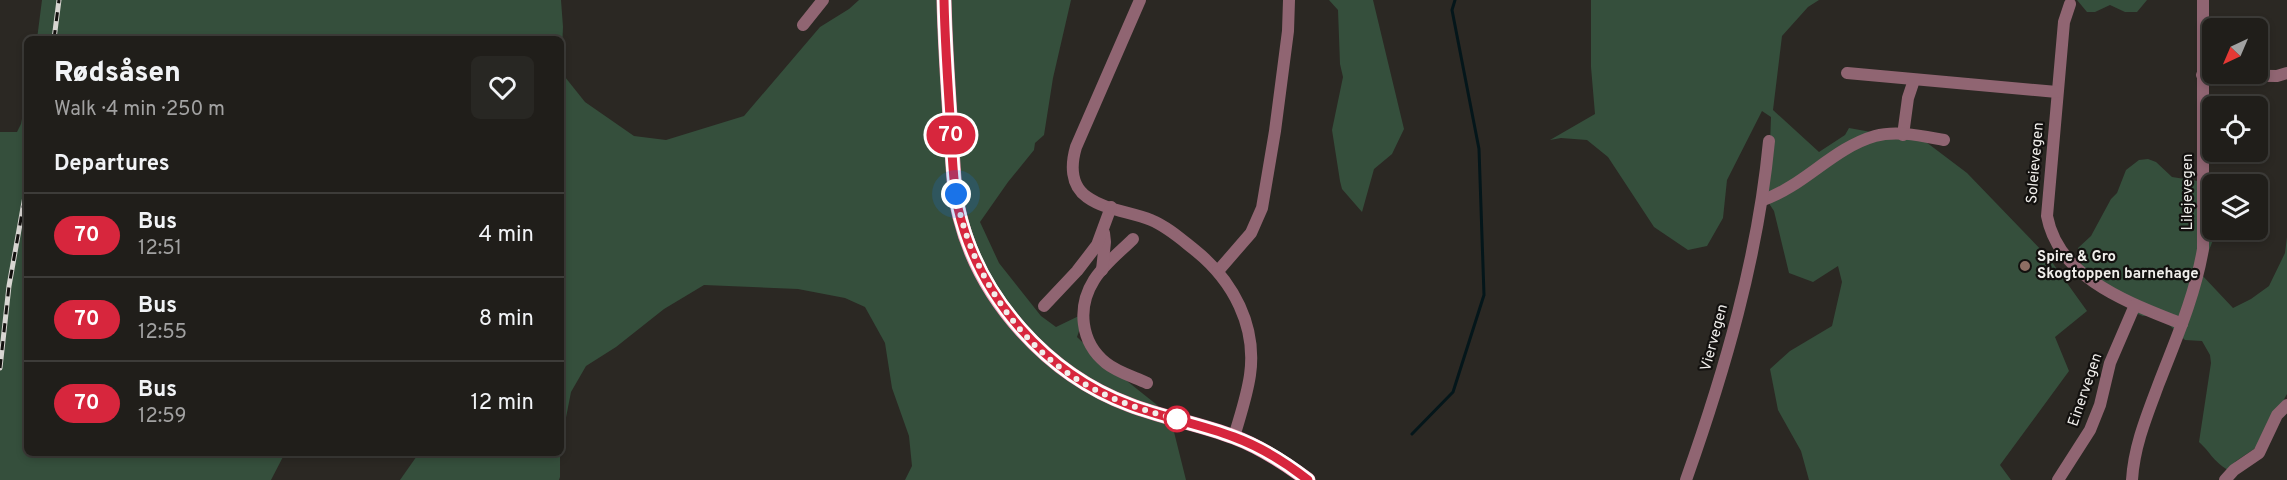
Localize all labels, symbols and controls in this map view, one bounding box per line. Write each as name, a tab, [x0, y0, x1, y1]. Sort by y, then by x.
north arrow	[2202, 18, 2268, 84]
map controls	[2202, 18, 2268, 240]
text: Rødsåsen	[54, 56, 181, 92]
button: heart	[471, 56, 534, 119]
button: locate	[2202, 96, 2268, 162]
text: Walk · 4 min · 250 m	[54, 97, 225, 123]
line badge: 70	[924, 116, 978, 154]
street label: Soleievegen	[2023, 121, 2049, 205]
text: 70	[938, 122, 964, 149]
text: Departures	[54, 151, 170, 178]
street label: Lilejevegen	[2179, 154, 2198, 230]
button: layers	[2202, 174, 2268, 240]
your location	[941, 179, 971, 209]
text: Bus	[138, 209, 177, 236]
text: 70	[74, 222, 100, 249]
text: 4 min	[479, 222, 534, 249]
text: 12:51	[138, 236, 182, 262]
place label: Spire & Gro Skogtoppen barnehage	[2037, 248, 2199, 284]
marker: Spire & Gro Skogtoppen barnehage	[2018, 259, 2032, 273]
text: Bus	[138, 293, 177, 320]
street label: Viervegen	[1697, 302, 1733, 374]
text: 70	[74, 306, 100, 333]
text: 8 min	[479, 306, 534, 333]
text: 12:55	[138, 320, 187, 346]
street label: Einervegen	[2065, 351, 2107, 429]
text: Bus	[138, 377, 177, 404]
text: 70	[74, 390, 100, 417]
text: 12 min	[471, 390, 534, 417]
text: 12:59	[138, 404, 186, 430]
unlabelled marker	[1164, 406, 1190, 432]

